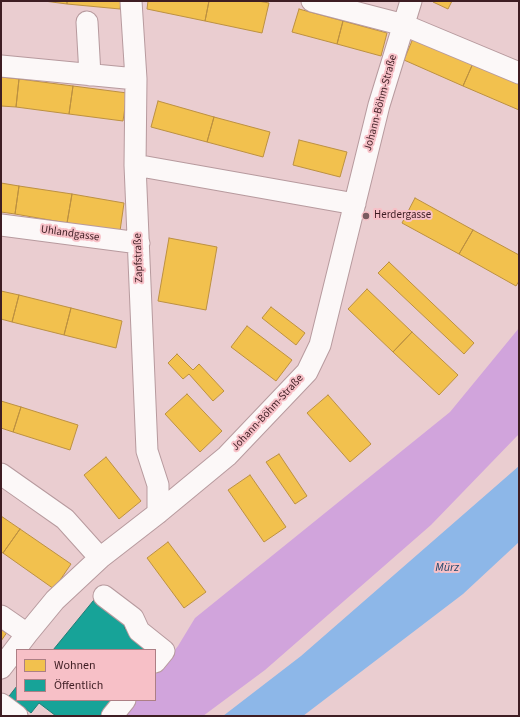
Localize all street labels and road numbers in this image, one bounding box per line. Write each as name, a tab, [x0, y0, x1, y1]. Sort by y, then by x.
street label: Johann-Böhm-Straße	[362, 53, 400, 153]
street label: Uhlandgasse	[40, 223, 100, 245]
street label: Zapfstraße	[132, 233, 146, 283]
street label: Johann-Böhm-Straße	[229, 372, 307, 454]

